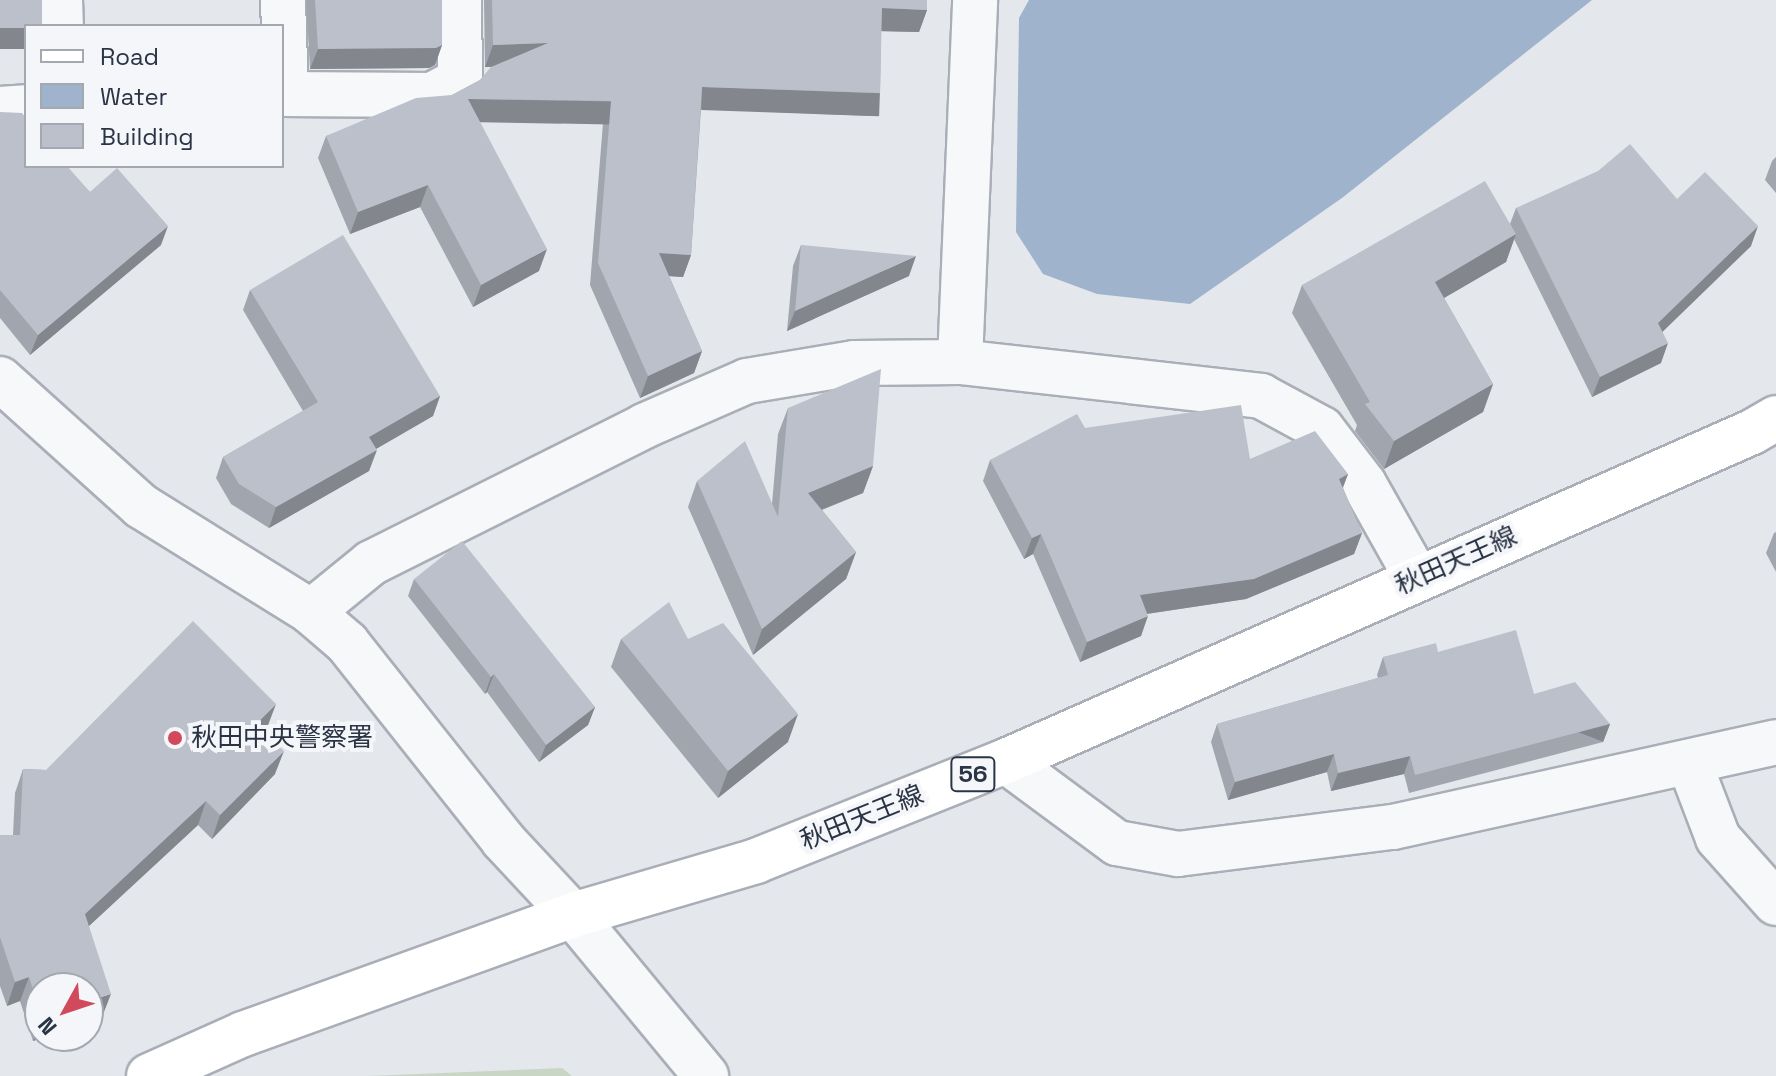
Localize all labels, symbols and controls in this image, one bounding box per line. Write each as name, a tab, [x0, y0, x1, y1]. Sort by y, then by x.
legend	[24, 24, 284, 168]
text: Road	[100, 41, 159, 72]
text: Water	[100, 81, 168, 112]
text: Building	[100, 121, 194, 152]
street label: 秋田天王線	[1390, 520, 1522, 602]
place label: 秋田中央警察署	[191, 722, 373, 754]
marker: 秋田中央警察署	[166, 729, 184, 747]
road number: 56	[949, 754, 997, 794]
street label: 秋田天王線	[796, 779, 928, 857]
north arrow	[24, 972, 104, 1052]
text: N	[32, 1011, 63, 1041]

